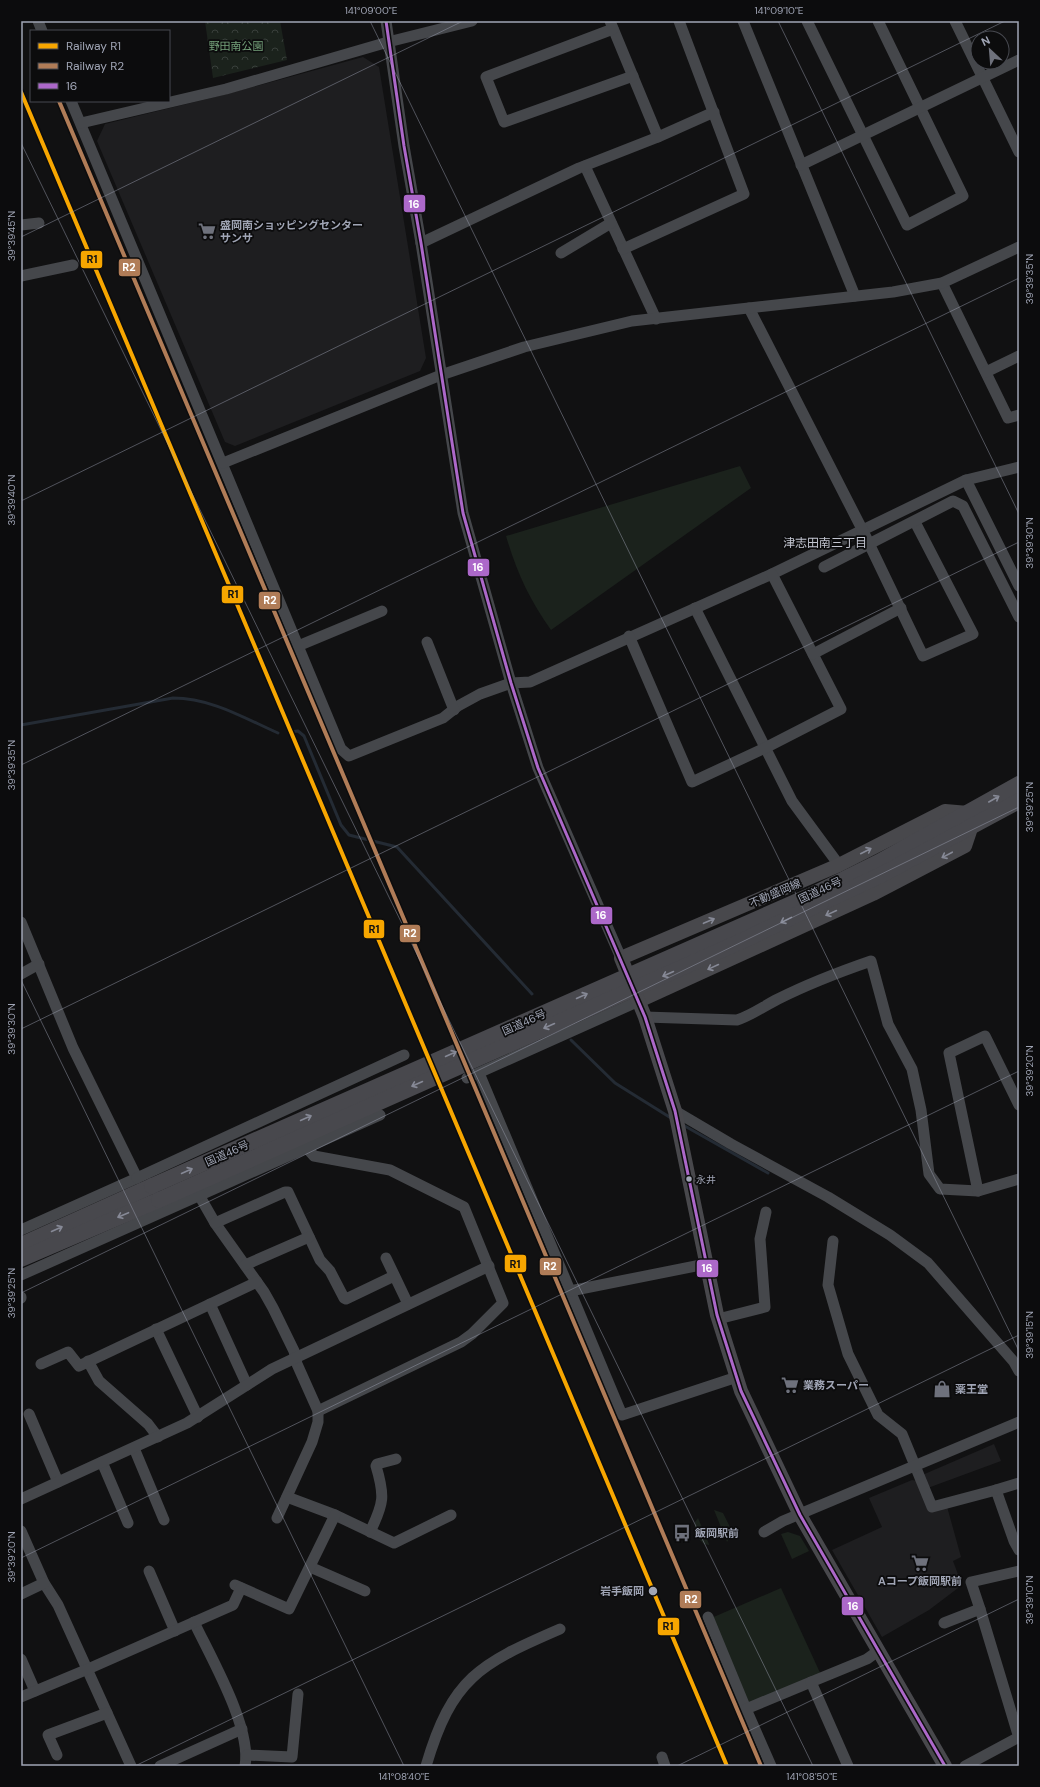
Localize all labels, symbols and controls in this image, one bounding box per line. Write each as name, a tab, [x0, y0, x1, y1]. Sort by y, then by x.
text: 141°09'00"E	[345, 4, 398, 17]
text: 141°09'10"E	[755, 4, 804, 17]
legend	[30, 30, 170, 102]
north arrow	[970, 30, 1010, 70]
text: N	[979, 33, 992, 49]
text: Railway R1	[66, 38, 121, 54]
park label: 野田南公園	[209, 39, 264, 53]
text: Railway R2	[66, 58, 124, 74]
text: 16	[66, 78, 77, 94]
line badge: 16	[403, 194, 426, 213]
text: 16	[409, 197, 420, 211]
text: 39°39'45"N	[5, 211, 18, 261]
place label: 盛岡南ショッピングセンター サンサ	[220, 218, 363, 245]
supermarket icon: 盛岡南ショッピングセンター サンサ	[197, 221, 217, 241]
line badge: R1	[80, 250, 103, 269]
text: R1	[87, 252, 97, 266]
text: 39°39'35"N	[1023, 254, 1036, 304]
line badge: R2	[118, 258, 141, 277]
text: R2	[122, 260, 136, 274]
text: 39°39'40"N	[5, 474, 18, 526]
text: 39°39'30"N	[1023, 517, 1036, 569]
district label: 津志田南三丁目	[783, 535, 867, 551]
line badge: 16	[467, 558, 490, 577]
text: 16	[473, 560, 484, 574]
line badge: R1	[221, 585, 244, 604]
text: R1	[228, 587, 238, 601]
line badge: R2	[258, 591, 281, 610]
text: R2	[263, 593, 277, 607]
text: 39°39'35"N	[5, 740, 18, 790]
text: 39°39'25"N	[1023, 782, 1036, 832]
one-way arrow	[988, 794, 1000, 802]
one-way arrow	[860, 847, 872, 855]
one-way arrow	[942, 852, 954, 859]
street label: 国道46号	[796, 874, 844, 906]
street label: 不動盛岡線	[747, 876, 803, 910]
line badge: 16	[590, 906, 613, 925]
text: 16	[596, 908, 607, 922]
one-way arrow	[825, 910, 837, 917]
one-way arrow	[702, 917, 714, 924]
one-way arrow	[780, 917, 792, 924]
line badge: R1	[363, 919, 385, 939]
text: R1	[369, 922, 379, 936]
line badge: R2	[399, 924, 421, 943]
text: R2	[403, 926, 417, 940]
one-way arrow	[707, 964, 719, 971]
one-way arrow	[662, 971, 674, 978]
one-way arrow	[576, 991, 588, 999]
text: 39°39'30"N	[5, 1003, 18, 1055]
street label: 国道46号	[500, 1006, 548, 1038]
one-way arrow	[543, 1023, 555, 1031]
text: 39°39'20"N	[1023, 1045, 1036, 1097]
one-way arrow	[444, 1050, 456, 1057]
one-way arrow	[411, 1081, 423, 1089]
one-way arrow	[300, 1114, 312, 1121]
street label: 国道46号	[203, 1137, 251, 1169]
one-way arrow	[181, 1167, 193, 1174]
place label: 永井	[696, 1173, 716, 1186]
marker: 永井	[684, 1174, 694, 1184]
one-way arrow	[117, 1212, 129, 1220]
one-way arrow	[50, 1225, 62, 1232]
line badge: R1	[504, 1254, 527, 1273]
text: R1	[510, 1257, 520, 1271]
line badge: R2	[539, 1257, 562, 1276]
text: R2	[543, 1259, 557, 1273]
line badge: 16	[696, 1259, 719, 1278]
text: 16	[702, 1261, 713, 1275]
text: 39°39'25"N	[5, 1268, 18, 1318]
text: 39°39'15"N	[1023, 1311, 1036, 1359]
supermarket icon: 業務スーパー	[780, 1375, 800, 1395]
place label: 業務スーパー	[803, 1378, 869, 1392]
shop icon: 薬王堂	[932, 1379, 952, 1399]
place label: 薬王堂	[955, 1382, 988, 1396]
bus stop icon: 飯岡駅前	[672, 1523, 692, 1543]
place label: 飯岡駅前	[694, 1526, 739, 1540]
text: 39°39'20"N	[5, 1531, 18, 1583]
supermarket icon: Aコープ飯岡駅前	[910, 1553, 930, 1573]
place label: Aコープ飯岡駅前	[878, 1574, 962, 1588]
text: 39°39'10"N	[1023, 1576, 1036, 1624]
place label: 岩手飯岡	[600, 1584, 644, 1598]
marker: 岩手飯岡	[647, 1585, 659, 1597]
line badge: R2	[679, 1590, 702, 1609]
text: R2	[684, 1592, 698, 1606]
line badge: 16	[841, 1596, 864, 1616]
text: 16	[848, 1599, 859, 1613]
line badge: R1	[657, 1617, 680, 1636]
text: R1	[663, 1619, 673, 1633]
text: 141°08'40"E	[378, 1770, 430, 1783]
text: 141°08'50"E	[786, 1770, 838, 1783]

